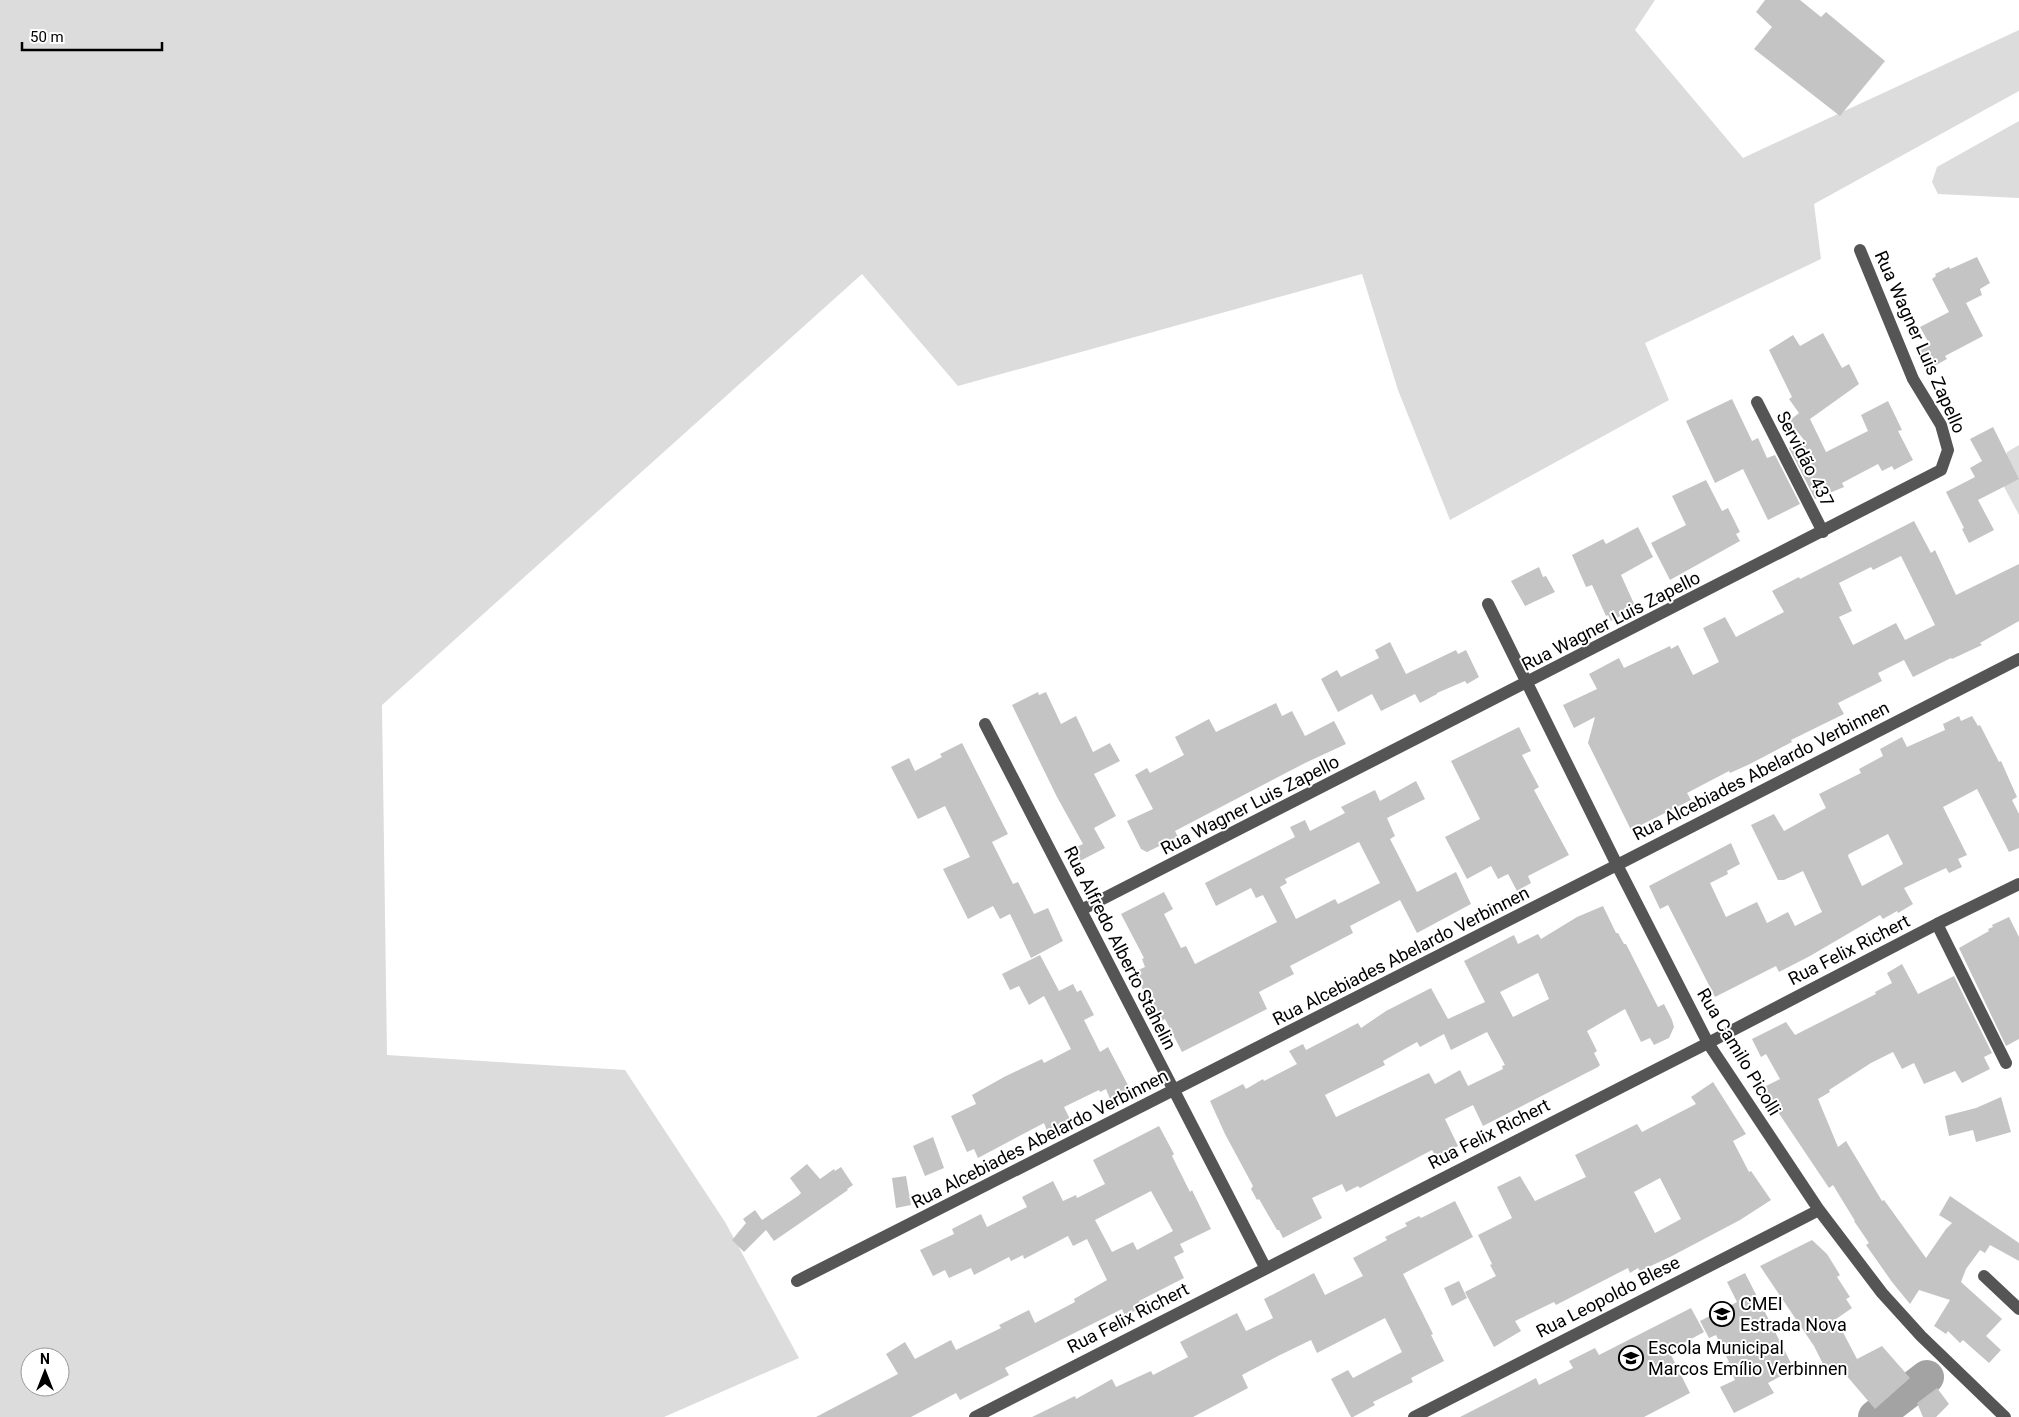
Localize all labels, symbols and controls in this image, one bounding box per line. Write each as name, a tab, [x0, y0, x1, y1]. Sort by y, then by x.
scale bar	[22, 20, 162, 52]
text: 50 m	[30, 28, 64, 46]
street label: Rua Wagner Luis Zapello	[1871, 247, 1970, 436]
street label: Servidão 437	[1772, 407, 1839, 510]
street label: Rua Wagner Luis Zapello	[1518, 566, 1704, 675]
street label: Rua Alcebiades Abelardo Verbinnen	[1629, 696, 1893, 845]
street label: Rua Wagner Luis Zapello	[1157, 750, 1343, 859]
street label: Rua Alfredo Alberto Stahelin	[1060, 843, 1181, 1053]
street label: Rua Alcebiades Abelardo Verbinnen	[1269, 881, 1533, 1030]
street label: Rua Felix Richert	[1785, 910, 1913, 989]
street label: Rua Camilo Picolli	[1693, 984, 1786, 1119]
street label: Rua Alcebiades Abelardo Verbinnen	[908, 1064, 1172, 1213]
street label: Rua Felix Richert	[1425, 1094, 1553, 1173]
street label: Rua Leopoldo Blese	[1532, 1251, 1683, 1342]
street label: Rua Felix Richert	[1064, 1278, 1192, 1357]
place label: CMEI Estrada Nova	[1740, 1293, 1847, 1335]
school or university icon: CMEI Estrada Nova	[1709, 1301, 1735, 1327]
place label: Escola Municipal Marcos Emílio Verbinnen	[1648, 1337, 1847, 1379]
school or university icon: Escola Municipal Marcos Emílio Verbinnen	[1618, 1345, 1644, 1371]
north arrow	[20, 1347, 70, 1397]
text: N	[40, 1351, 50, 1367]

